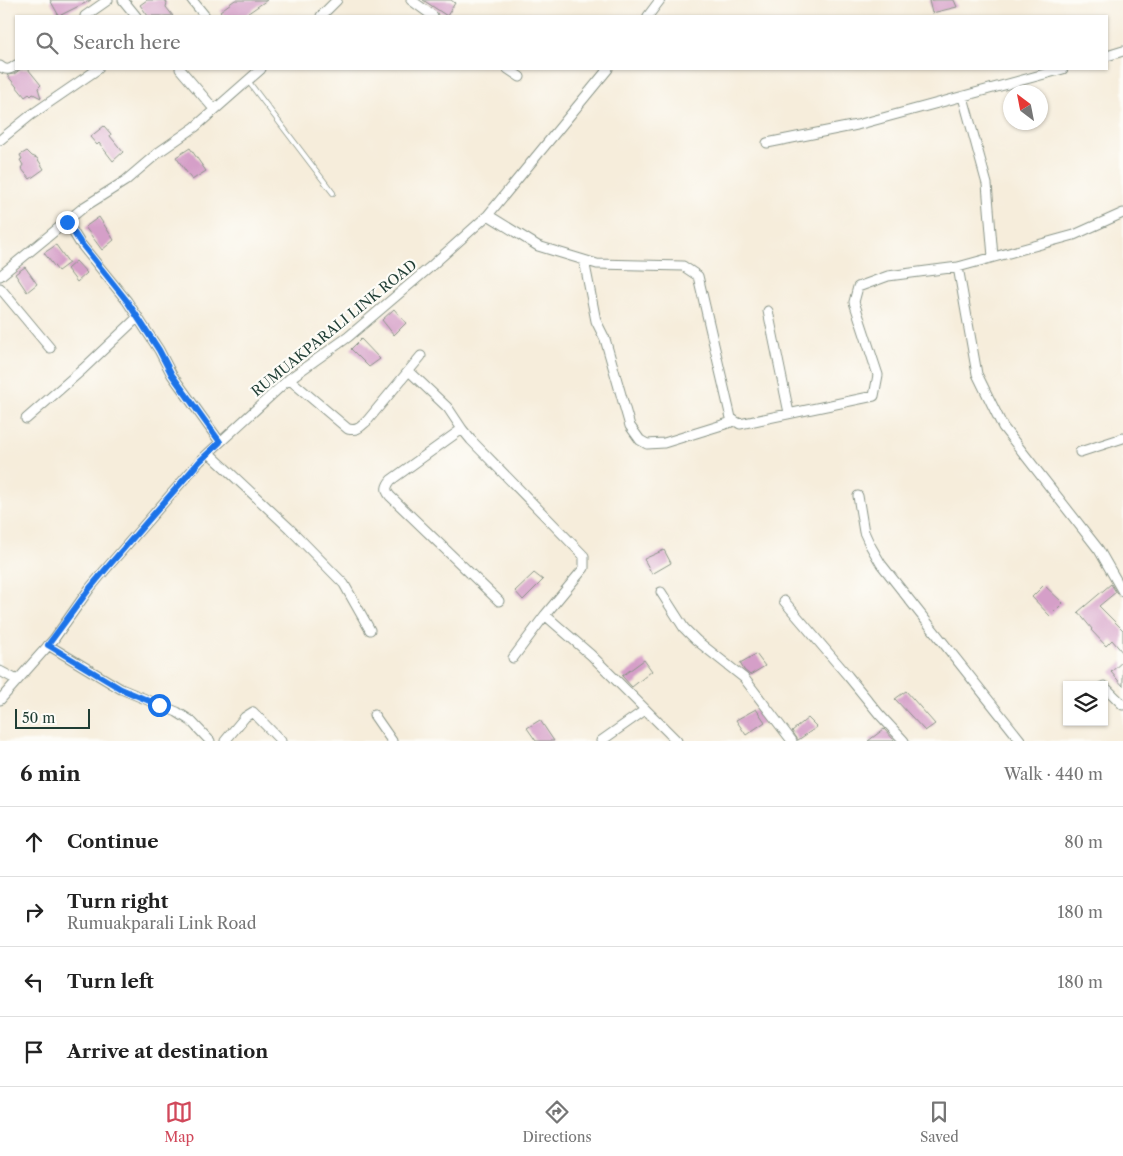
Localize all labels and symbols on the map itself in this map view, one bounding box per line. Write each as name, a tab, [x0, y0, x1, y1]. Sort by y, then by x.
north arrow	[1003, 85, 1048, 130]
route end	[56, 211, 79, 234]
street label: RUMUAKPARALI LINK ROAD	[248, 256, 420, 400]
route start	[148, 694, 171, 717]
scale bar	[15, 706, 90, 729]

